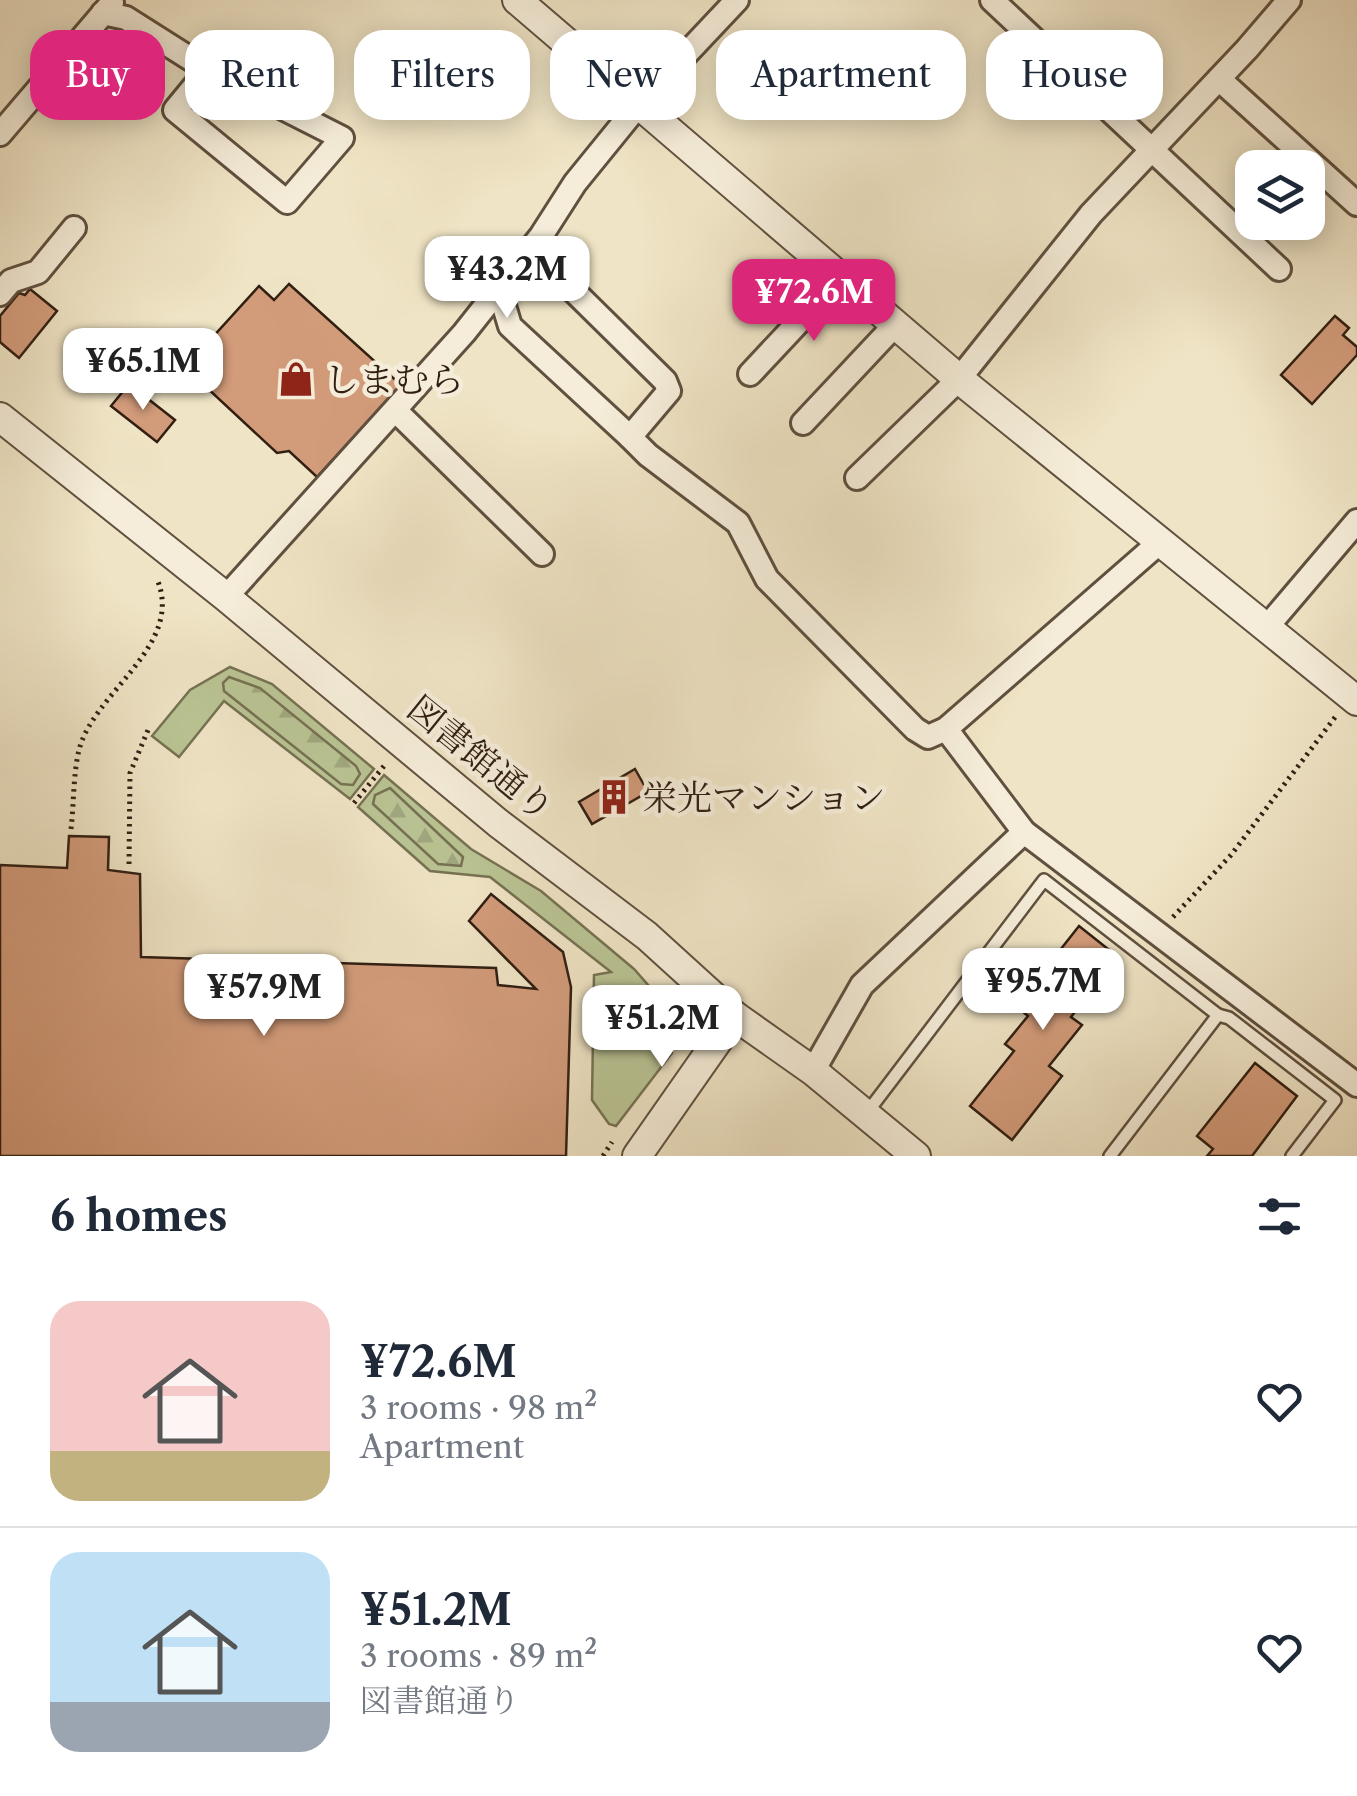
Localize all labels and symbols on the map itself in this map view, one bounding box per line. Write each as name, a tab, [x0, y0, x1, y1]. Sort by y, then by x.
pin: ¥43.2M	[426, 236, 588, 321]
pin: ¥72.6M	[733, 259, 895, 344]
pin: ¥65.1M	[62, 328, 224, 413]
place label: しまむら	[324, 358, 464, 401]
shop icon: しまむら	[277, 360, 315, 398]
street label: 図書館通り	[399, 686, 563, 830]
place label: 栄光マンション	[642, 776, 885, 819]
building icon: 栄光マンション	[595, 778, 633, 816]
pin: ¥95.7M	[962, 948, 1124, 1033]
pin: ¥57.9M	[183, 954, 345, 1039]
pin: ¥51.2M	[581, 985, 743, 1070]

